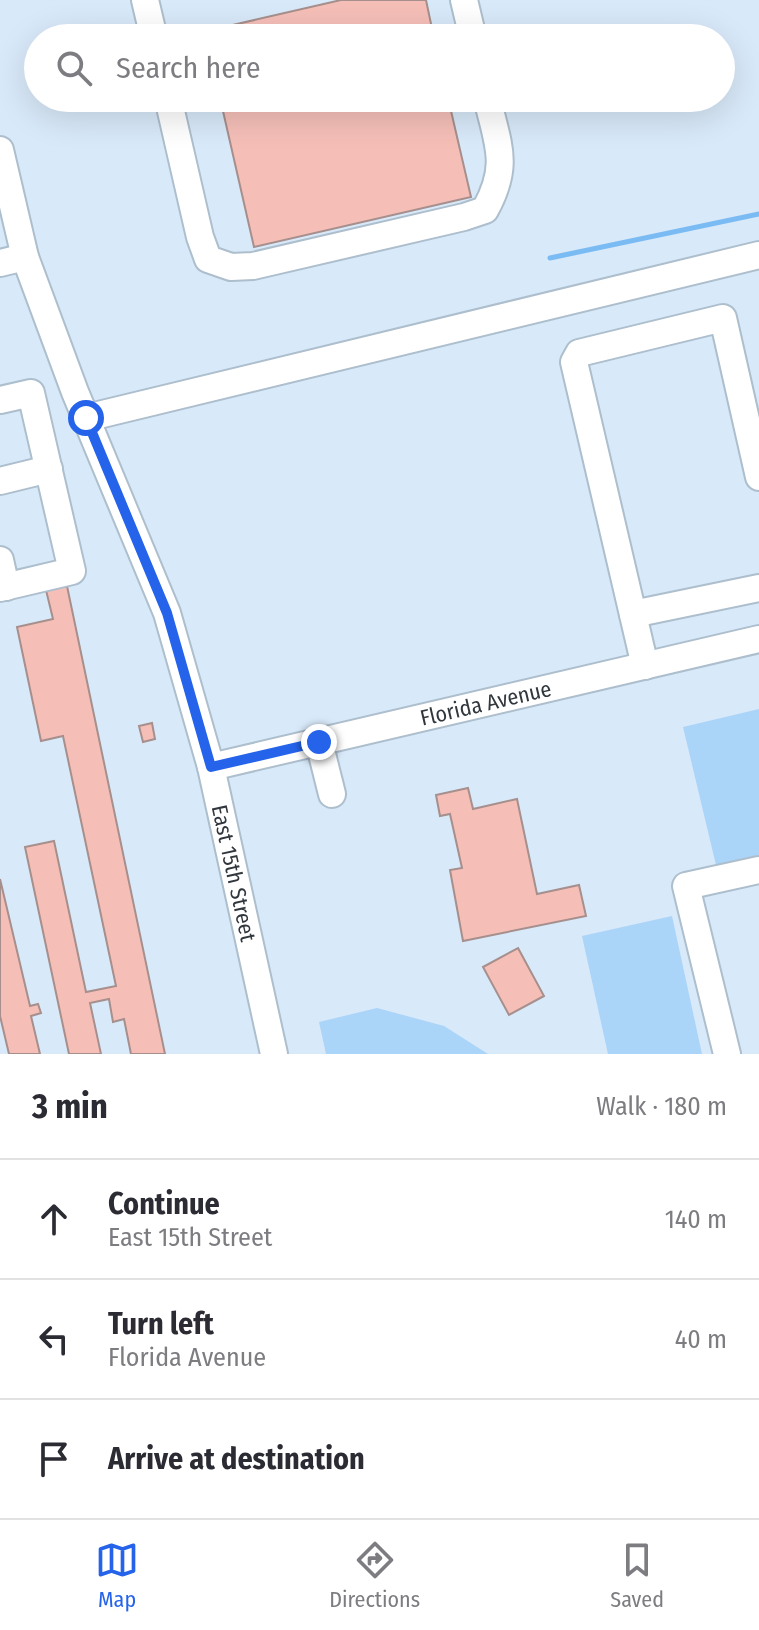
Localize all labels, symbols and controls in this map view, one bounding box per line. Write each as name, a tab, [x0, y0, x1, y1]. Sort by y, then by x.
search box	[24, 24, 735, 112]
icon: search	[52, 46, 96, 90]
text: Search here	[116, 50, 261, 86]
route start	[68, 400, 104, 436]
street label: Florida Avenue	[417, 675, 554, 732]
route end	[301, 724, 337, 760]
street label: East 15th Street	[206, 802, 262, 945]
text: 3 min	[32, 1086, 108, 1127]
text: Walk · 180 m	[596, 1091, 727, 1122]
text: Continue	[108, 1186, 220, 1222]
icon: ahead	[32, 1197, 76, 1241]
text: 140 m	[665, 1204, 727, 1235]
text: East 15th Street	[108, 1222, 272, 1253]
text: Turn left	[108, 1306, 214, 1342]
icon: left	[32, 1317, 76, 1361]
text: 40 m	[675, 1324, 727, 1355]
text: Florida Avenue	[108, 1342, 266, 1373]
icon: arrive	[32, 1437, 76, 1481]
text: Arrive at destination	[108, 1441, 365, 1477]
tab: Map	[95, 1538, 139, 1613]
tab: Directions	[329, 1538, 420, 1613]
tab: Saved	[610, 1538, 664, 1613]

